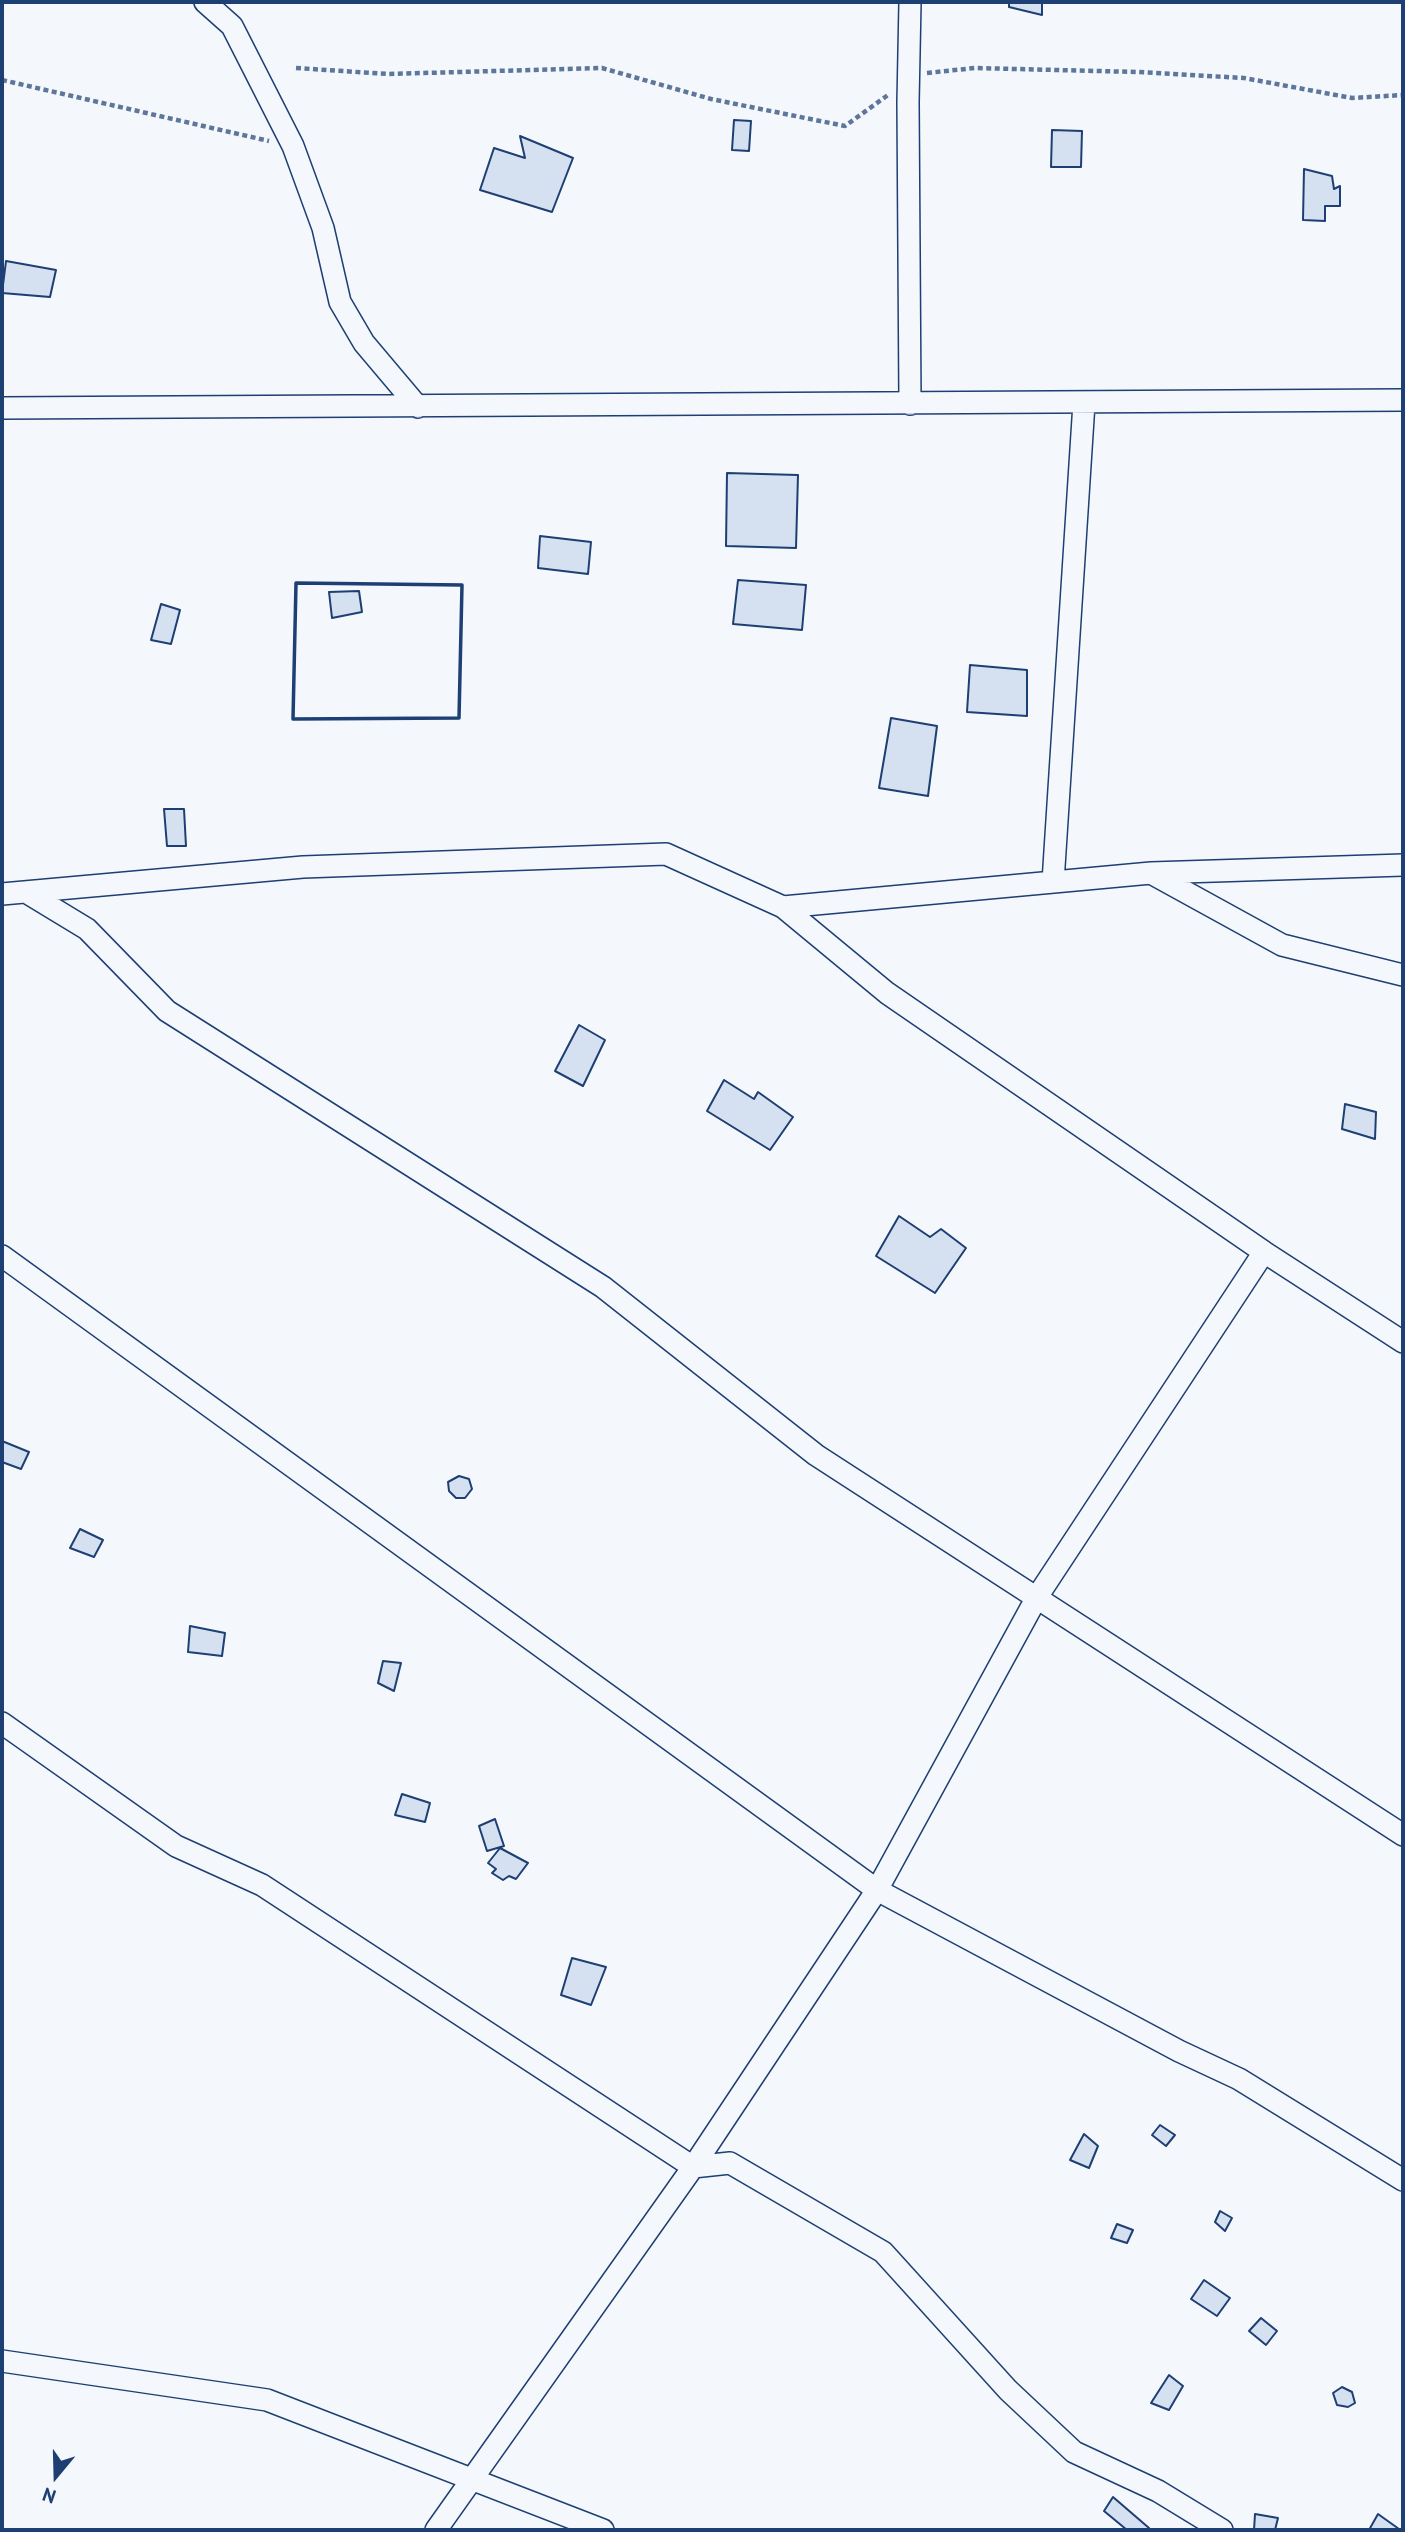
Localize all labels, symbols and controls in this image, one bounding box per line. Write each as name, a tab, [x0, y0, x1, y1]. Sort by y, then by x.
north arrow	[21, 2441, 91, 2511]
text: N	[39, 2482, 59, 2509]

